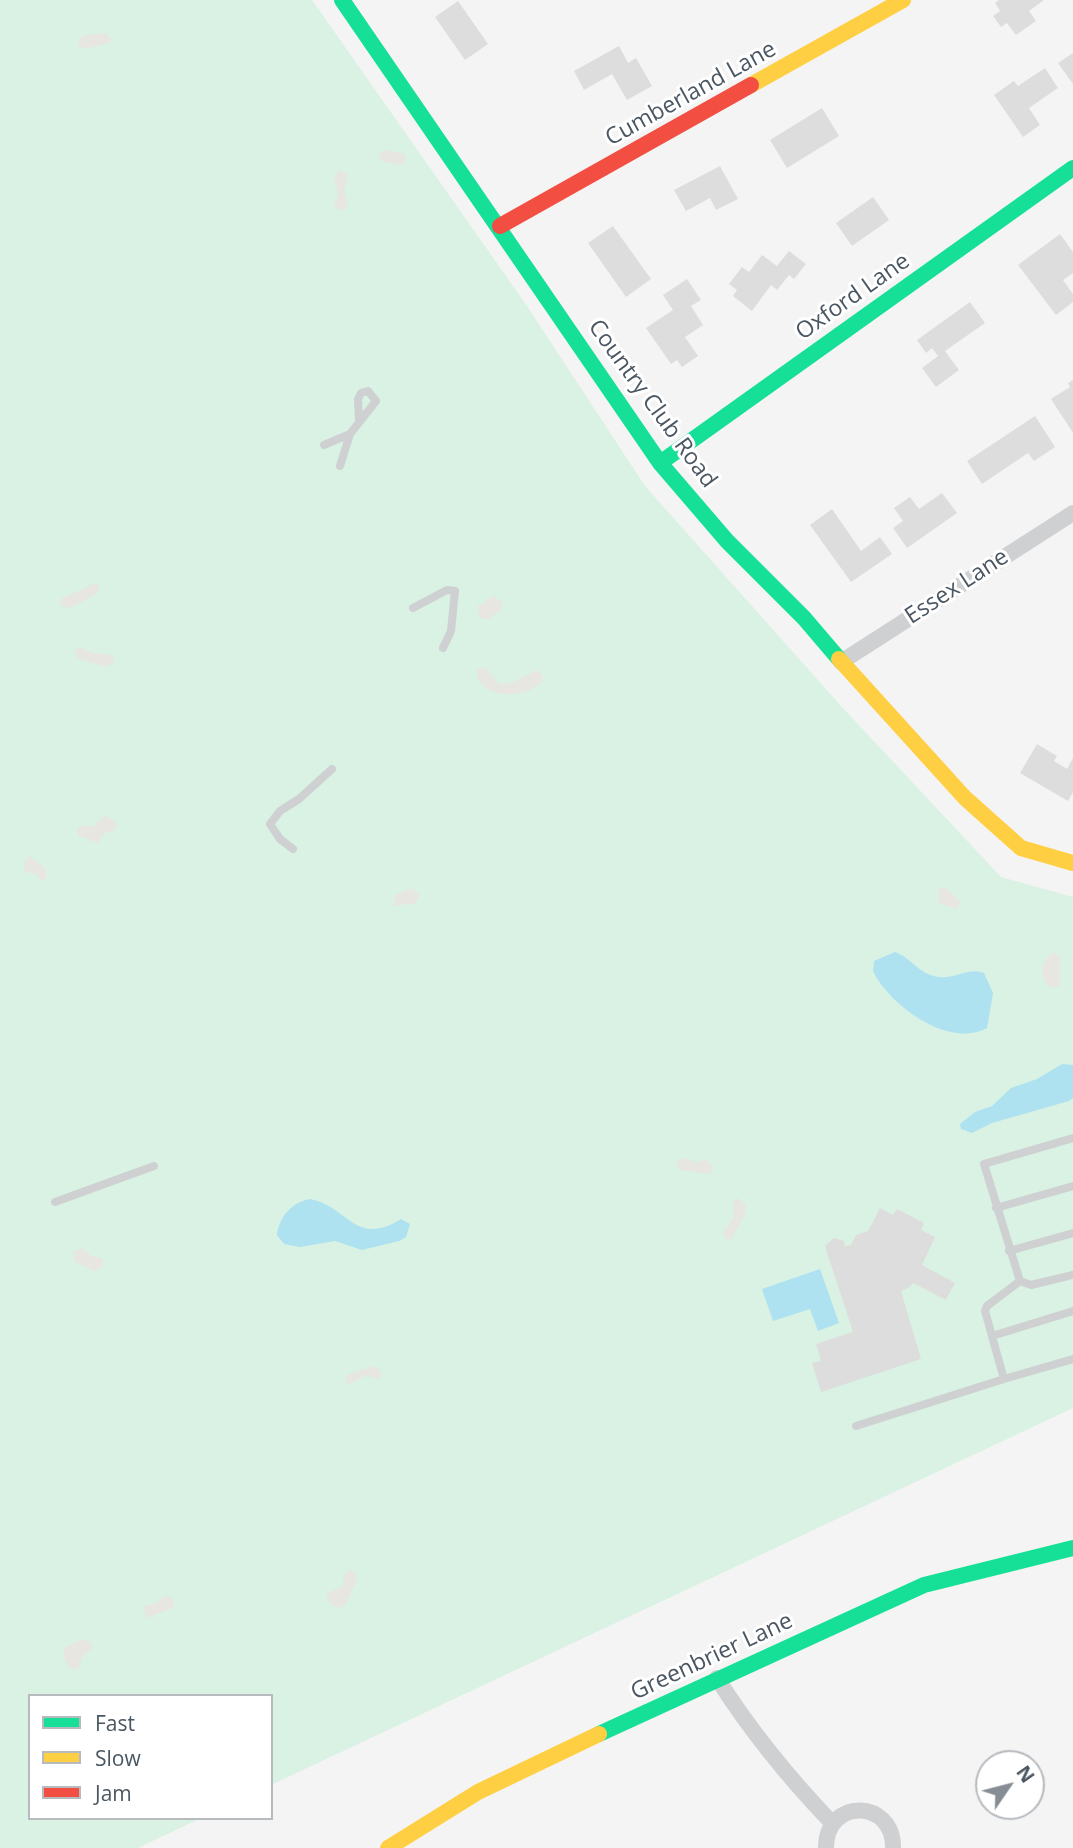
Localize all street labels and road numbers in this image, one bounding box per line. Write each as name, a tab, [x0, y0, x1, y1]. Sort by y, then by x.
street label: Cumberland Lane	[601, 36, 781, 152]
street label: Oxford Lane	[791, 248, 915, 346]
street label: Country Club Road	[582, 315, 722, 493]
street label: Essex Lane	[900, 543, 1014, 631]
street label: Greenbrier Lane	[627, 1607, 797, 1707]

